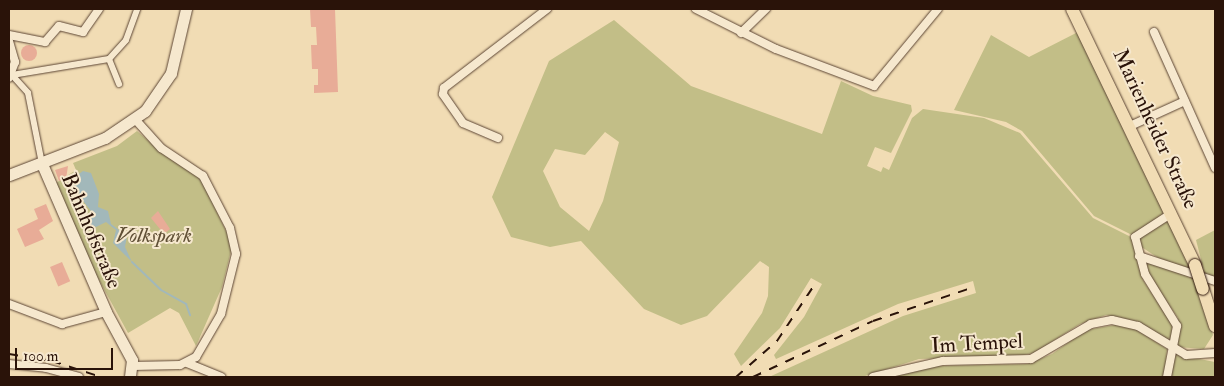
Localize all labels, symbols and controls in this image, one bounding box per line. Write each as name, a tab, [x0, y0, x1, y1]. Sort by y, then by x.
street label: Marienheider Straße	[1107, 45, 1203, 213]
street label: Bahnhofstraße	[55, 170, 127, 292]
park label: Volkspark	[116, 223, 192, 249]
street label: Im Tempel	[930, 329, 1024, 359]
scale bar	[18, 338, 115, 370]
text: 100 m	[23, 347, 58, 366]

